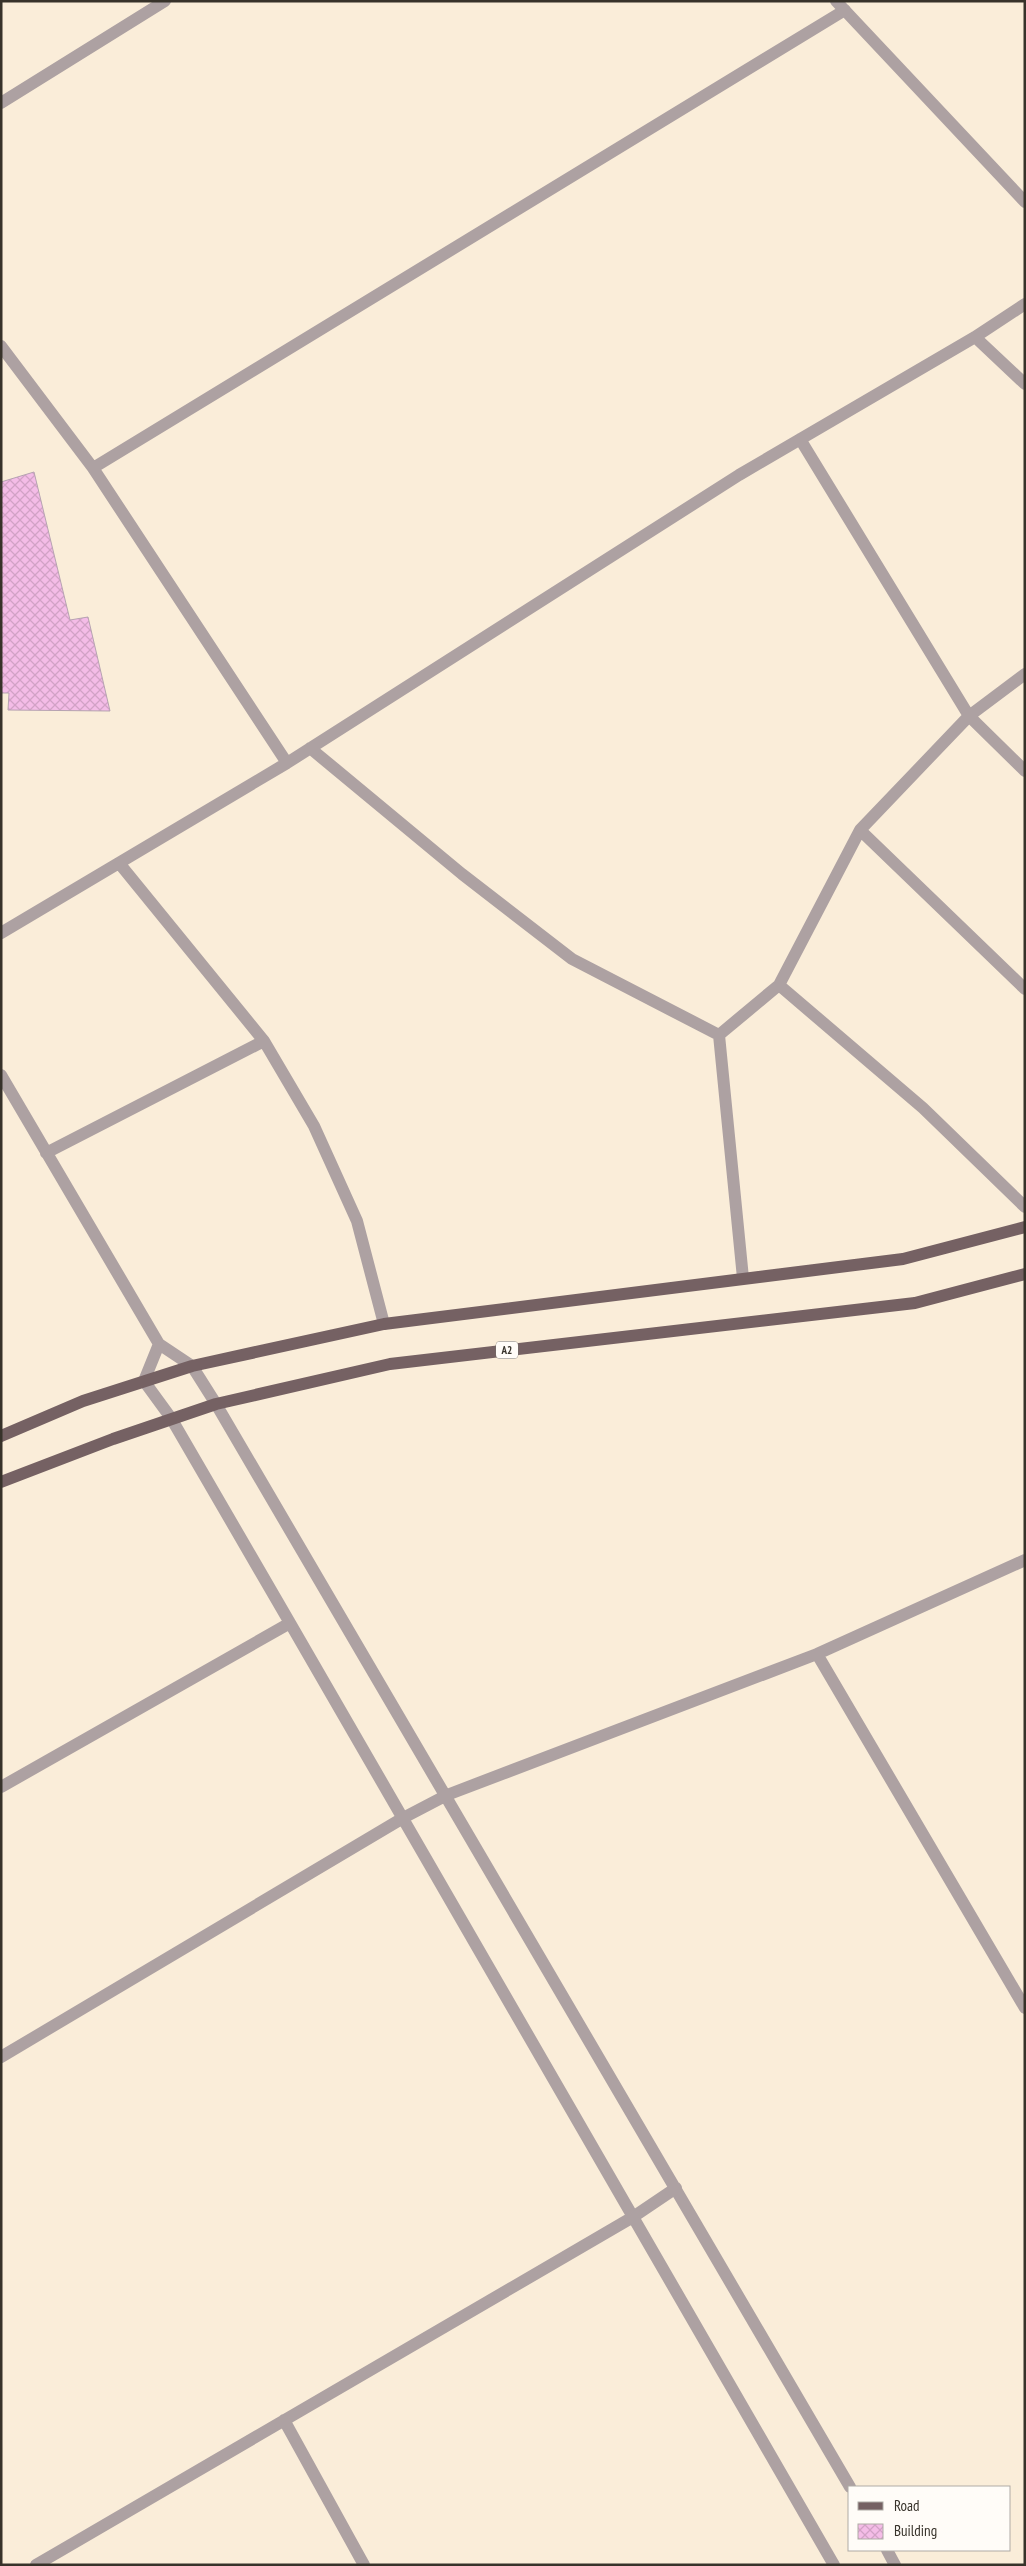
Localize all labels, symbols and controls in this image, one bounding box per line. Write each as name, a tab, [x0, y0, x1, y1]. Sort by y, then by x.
road number: A2	[496, 1342, 518, 1358]
legend	[848, 2486, 1011, 2551]
text: Road	[894, 2496, 920, 2515]
text: Building	[894, 2521, 937, 2540]

